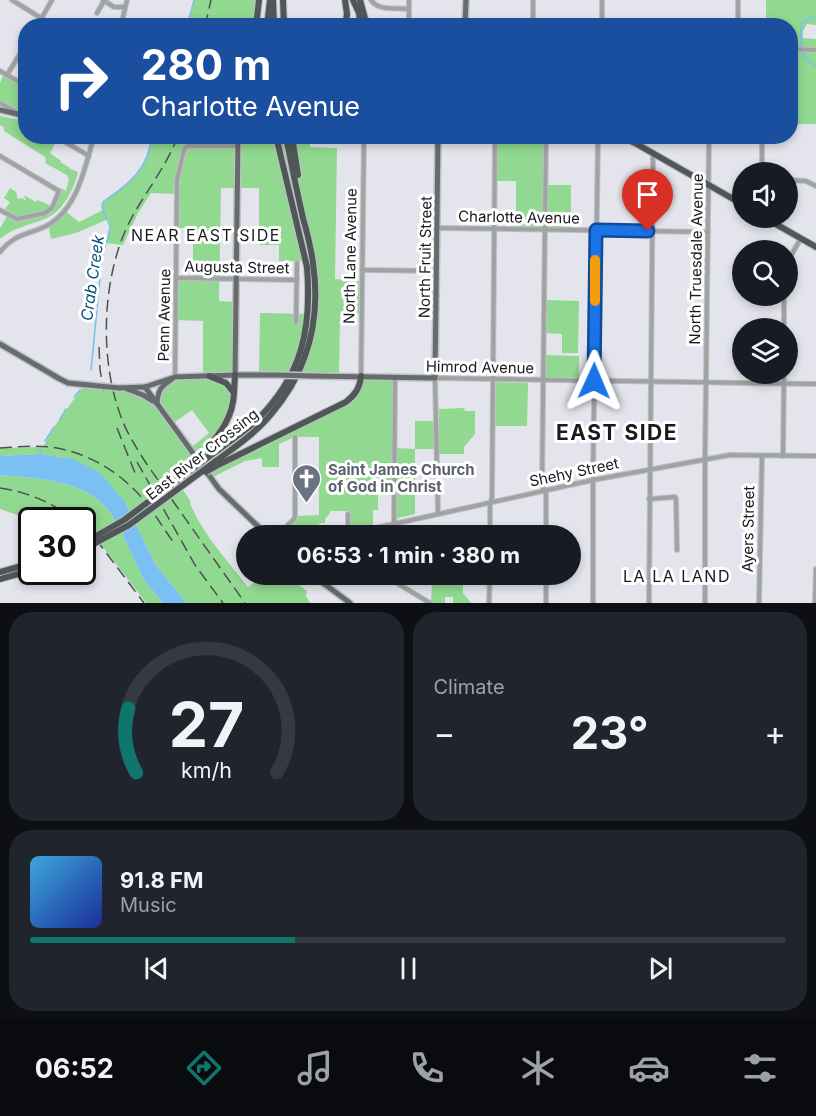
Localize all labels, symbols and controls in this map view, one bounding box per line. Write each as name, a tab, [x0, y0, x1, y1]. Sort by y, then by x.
text: 280 m	[141, 39, 271, 90]
icon: right	[42, 42, 120, 120]
text: Charlotte Avenue	[141, 90, 360, 123]
map controls	[732, 162, 798, 384]
button: sound	[732, 162, 798, 228]
pin	[622, 169, 673, 231]
street label: North Truesdale Avenue	[685, 173, 707, 345]
icon: arrive	[631, 178, 664, 211]
street label: North Lane Avenue	[339, 188, 361, 324]
street label: North Fruit Street	[414, 196, 436, 318]
street label: Charlotte Avenue	[458, 206, 580, 228]
district label: NEAR EAST SIDE	[131, 225, 281, 245]
water label: Crab Creek	[76, 234, 108, 322]
button: search	[732, 240, 798, 306]
street label: Augusta Street	[184, 257, 290, 277]
street label: Penn Avenue	[154, 268, 174, 362]
button: layers	[732, 318, 798, 384]
position arrow	[562, 349, 626, 413]
street label: Himrod Avenue	[426, 357, 534, 377]
street label: East River Crossing	[142, 404, 262, 504]
district label: EAST SIDE	[556, 420, 678, 445]
street label: Shehy Street	[528, 453, 620, 491]
place label: Saint James Church of God in Christ	[328, 460, 475, 496]
church icon: Saint James Church of God in Christ	[291, 462, 323, 504]
street label: Ayers Street	[738, 486, 758, 572]
speed limit sign: 30	[18, 507, 96, 585]
text: 06:53 · 1 min · 380 m	[297, 542, 520, 568]
district label: LA LA LAND	[623, 566, 731, 586]
text: Climate	[434, 675, 505, 699]
text: 27	[168, 687, 244, 762]
text: 23°	[571, 705, 649, 760]
text: −	[434, 713, 455, 753]
text: +	[764, 713, 786, 753]
text: km/h	[181, 758, 232, 784]
text: 91.8 FM	[120, 867, 203, 893]
text: Music	[120, 893, 177, 917]
icon: previous	[140, 952, 173, 985]
icon: pause	[392, 952, 425, 985]
icon: next	[644, 952, 677, 985]
icon: directions	[183, 1047, 225, 1089]
icon: music	[294, 1047, 336, 1089]
icon: phone	[406, 1047, 448, 1089]
icon: climate	[517, 1047, 559, 1089]
icon: car	[628, 1047, 670, 1089]
icon: filters	[739, 1047, 781, 1089]
text: 06:52	[35, 1052, 114, 1085]

